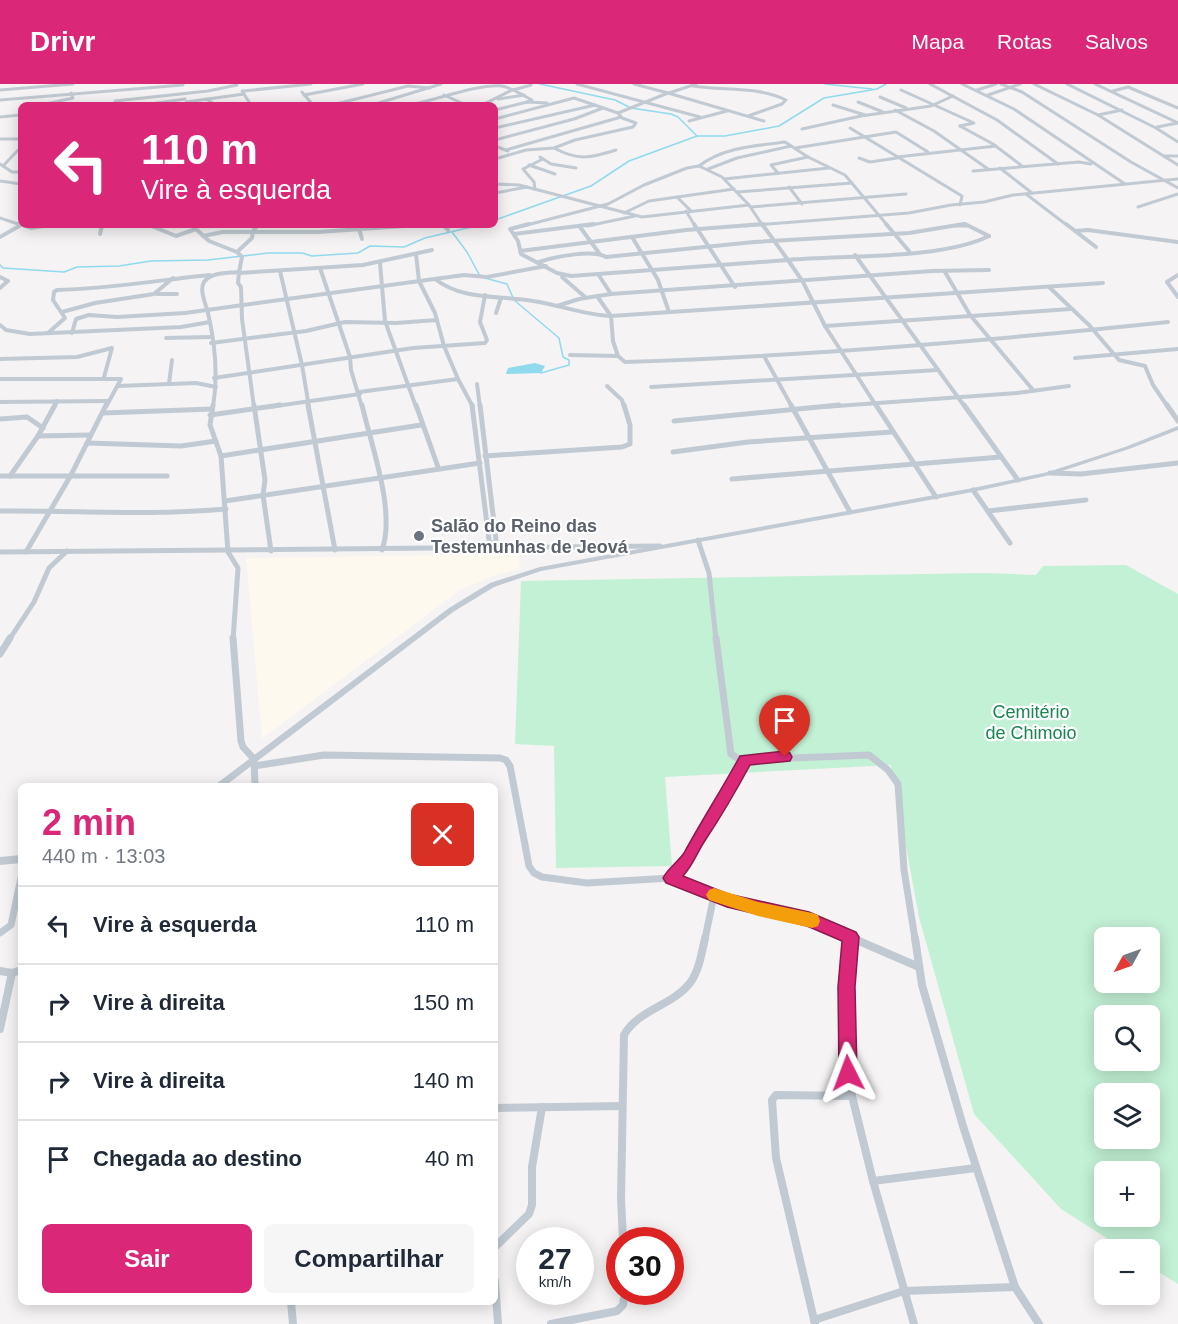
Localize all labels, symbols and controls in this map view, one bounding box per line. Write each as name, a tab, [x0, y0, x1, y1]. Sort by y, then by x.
text: Drivr	[30, 26, 95, 57]
text: Mapa	[912, 30, 964, 53]
text: Rotas	[997, 30, 1052, 53]
text: Salvos	[1085, 30, 1148, 53]
icon: left	[42, 126, 120, 204]
text: 110 m	[141, 126, 258, 173]
text: Vire à esquerda	[141, 175, 331, 205]
place label: Salão do Reino das Testemunhas de Jeová	[431, 516, 629, 557]
marker: Salão do Reino das Testemunhas de Jeová	[412, 529, 426, 543]
pin	[759, 695, 810, 757]
park label: Cemitério de Chimoio	[985, 702, 1077, 743]
icon: arrive	[768, 704, 801, 737]
text: 2 min	[42, 802, 136, 843]
button: close	[411, 803, 474, 866]
text: 440 m · 13:03	[42, 845, 165, 867]
icon: left	[42, 909, 75, 942]
text: Vire à esquerda	[93, 912, 256, 937]
text: 110 m	[414, 912, 474, 937]
north arrow	[1094, 927, 1160, 993]
map controls	[1094, 927, 1160, 1305]
icon: right	[42, 987, 75, 1020]
text: Vire à direita	[93, 990, 225, 1015]
text: 150 m	[413, 990, 474, 1015]
button: search	[1094, 1005, 1160, 1071]
position arrow	[816, 1041, 880, 1105]
icon: right	[42, 1065, 75, 1098]
text: Vire à direita	[93, 1068, 225, 1093]
text: 140 m	[413, 1068, 474, 1093]
button: layers	[1094, 1083, 1160, 1149]
icon: arrive	[42, 1143, 75, 1176]
text: Chegada ao destino	[93, 1146, 302, 1171]
text: 40 m	[425, 1146, 474, 1171]
button: +	[1094, 1161, 1160, 1227]
button: Sair	[42, 1224, 252, 1293]
button: Compartilhar	[264, 1224, 474, 1293]
speed limit sign: 30	[606, 1227, 684, 1305]
button: −	[1094, 1239, 1160, 1305]
text: 27	[538, 1242, 572, 1275]
text: km/h	[539, 1273, 571, 1290]

